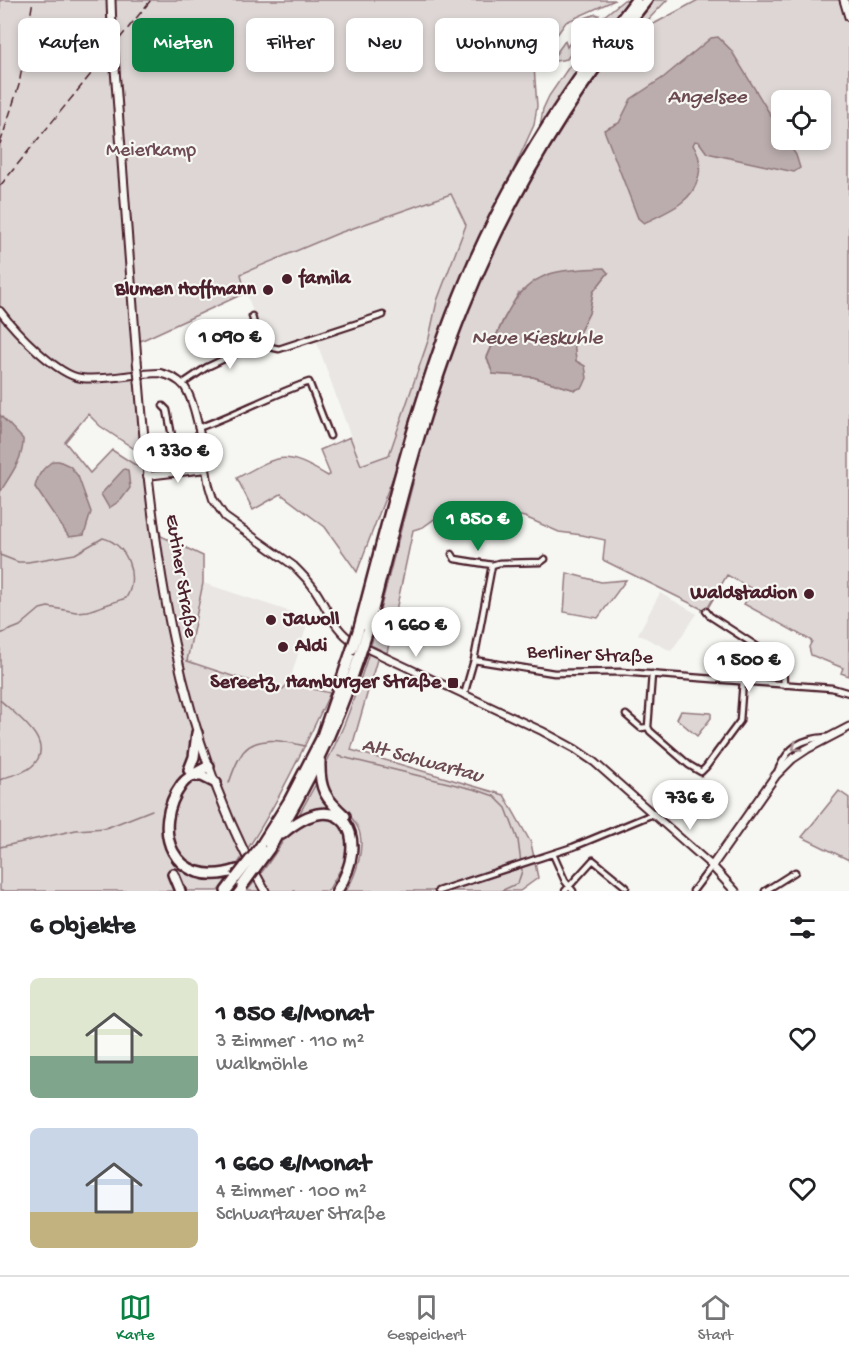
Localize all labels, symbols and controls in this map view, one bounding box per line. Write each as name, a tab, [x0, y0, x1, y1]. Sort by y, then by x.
chip: Kaufen	[18, 18, 120, 72]
chip: Mieten	[132, 18, 234, 72]
chip: Filter	[246, 18, 334, 72]
chip: Neu	[346, 18, 423, 72]
chip: Wohnung	[435, 18, 559, 72]
chip: Haus	[571, 18, 654, 72]
water label: Angelsee	[667, 86, 748, 111]
map controls	[771, 90, 831, 150]
button: locate	[771, 90, 831, 150]
park label: Meierkamp	[106, 140, 196, 163]
place label: famila	[298, 268, 351, 291]
marker: famila	[280, 272, 294, 286]
place label: Blumen Hoffmann	[114, 279, 256, 302]
marker: Blumen Hoffmann	[261, 283, 275, 297]
pin: 1 090 €	[175, 319, 285, 370]
text: 1 090 €	[199, 327, 261, 350]
water label: Neue Kieskuhle	[472, 327, 604, 352]
pin: 1 330 €	[123, 433, 233, 484]
text: 1 330 €	[147, 441, 209, 464]
pin: 1 850 €	[423, 501, 533, 552]
text: 1 850 €	[447, 509, 509, 532]
street label: Eutiner Straße	[159, 513, 201, 640]
place label: Waldstadion	[689, 583, 797, 606]
marker: Waldstadion	[802, 587, 816, 601]
pin: 1 660 €	[361, 607, 471, 658]
place label: Jawoll	[282, 609, 340, 632]
marker: Jawoll	[264, 613, 278, 627]
text: 1 660 €	[385, 615, 447, 638]
place label: Aldi	[294, 636, 327, 659]
marker: Aldi	[276, 640, 290, 654]
street label: Berliner Straße	[525, 641, 654, 671]
pin: 1 500 €	[694, 642, 804, 693]
text: 1 500 €	[718, 650, 780, 673]
place label: Sereetz, Hamburger Straße	[210, 672, 442, 695]
marker: Sereetz, Hamburger Straße	[446, 676, 460, 690]
water label: Alt Schwartau	[359, 734, 487, 791]
one-way arrow	[791, 740, 802, 751]
pin: 736 €	[648, 780, 732, 831]
text: 736 €	[666, 788, 714, 811]
icon: filters	[786, 911, 819, 944]
text: 6 Objekte	[30, 912, 135, 943]
text: 1 850 €/Monat	[216, 1000, 372, 1031]
icon: home	[78, 1002, 150, 1074]
icon: heart	[786, 1022, 819, 1055]
text: 3 Zimmer · 110 m²	[216, 1031, 364, 1054]
text: Walkmöhle	[216, 1054, 307, 1077]
text: 1 660 €/Monat	[216, 1150, 371, 1181]
icon: home	[78, 1152, 150, 1224]
icon: heart	[786, 1172, 819, 1205]
text: 4 Zimmer · 100 m²	[216, 1181, 367, 1204]
text: Schwartauer Straße	[216, 1204, 385, 1227]
tab: Karte	[116, 1291, 154, 1346]
tab: Gespeichert	[387, 1291, 465, 1346]
tab: Start	[698, 1291, 733, 1346]

